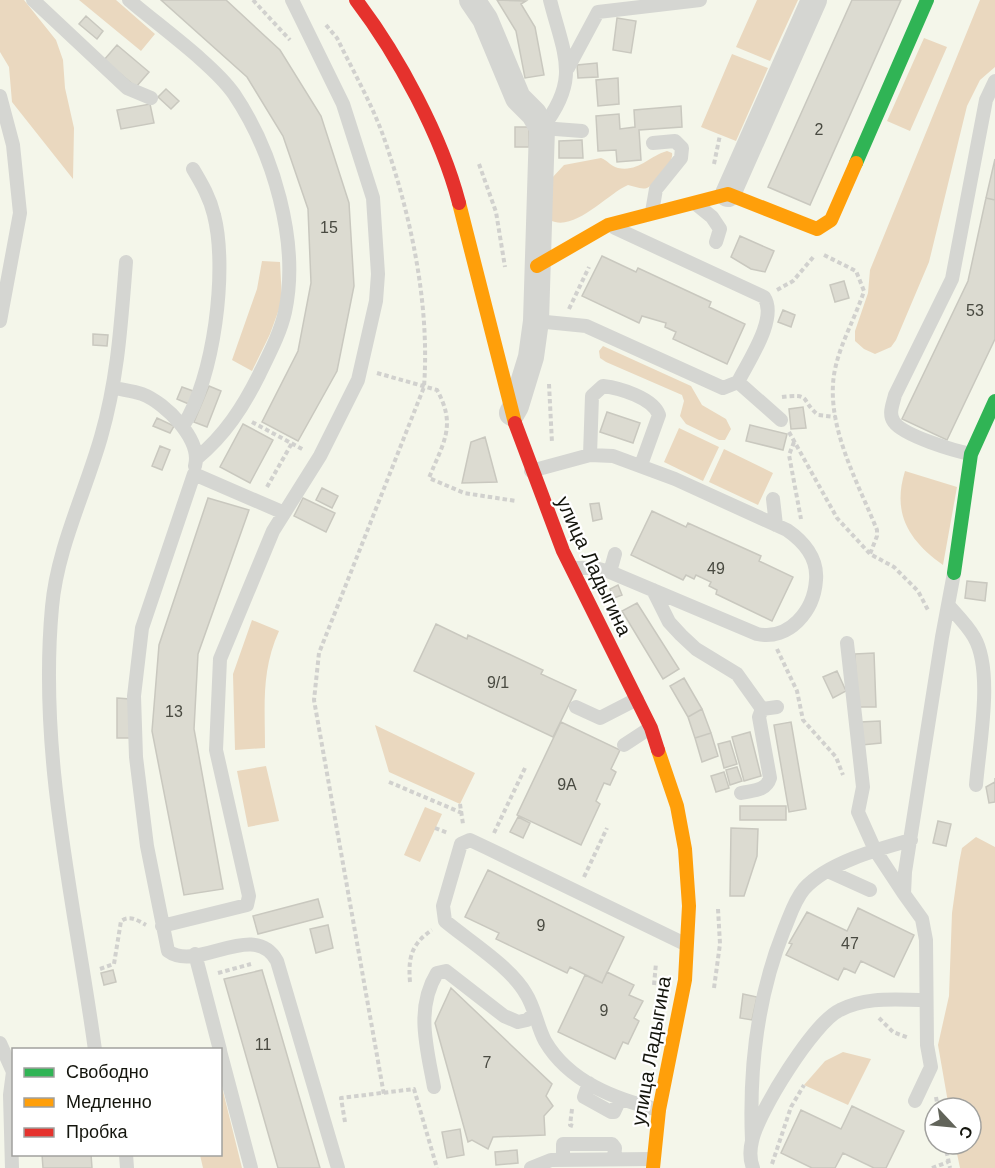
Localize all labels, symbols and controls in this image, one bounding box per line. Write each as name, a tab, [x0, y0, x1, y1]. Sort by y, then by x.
house number: 2	[815, 121, 824, 138]
house number: 15	[320, 219, 338, 236]
house number: 53	[966, 302, 984, 319]
street label: улица Ладыгина	[552, 493, 636, 640]
house number: 49	[707, 560, 725, 577]
house number: 9/1	[487, 674, 509, 691]
house number: 13	[165, 703, 183, 720]
house number: 9А	[557, 776, 577, 793]
house number: 9	[537, 917, 546, 934]
house number: 47	[841, 935, 859, 952]
street label: улица Ладыгина	[627, 974, 675, 1127]
house number: 9	[600, 1002, 609, 1019]
house number: 11	[255, 1036, 271, 1053]
legend	[12, 1048, 222, 1156]
house number: 7	[483, 1054, 492, 1071]
text: Свободно	[66, 1062, 149, 1082]
text: Медленно	[66, 1092, 152, 1112]
north arrow	[923, 1096, 983, 1156]
text: Пробка	[66, 1122, 129, 1142]
text: С	[956, 1123, 976, 1142]

